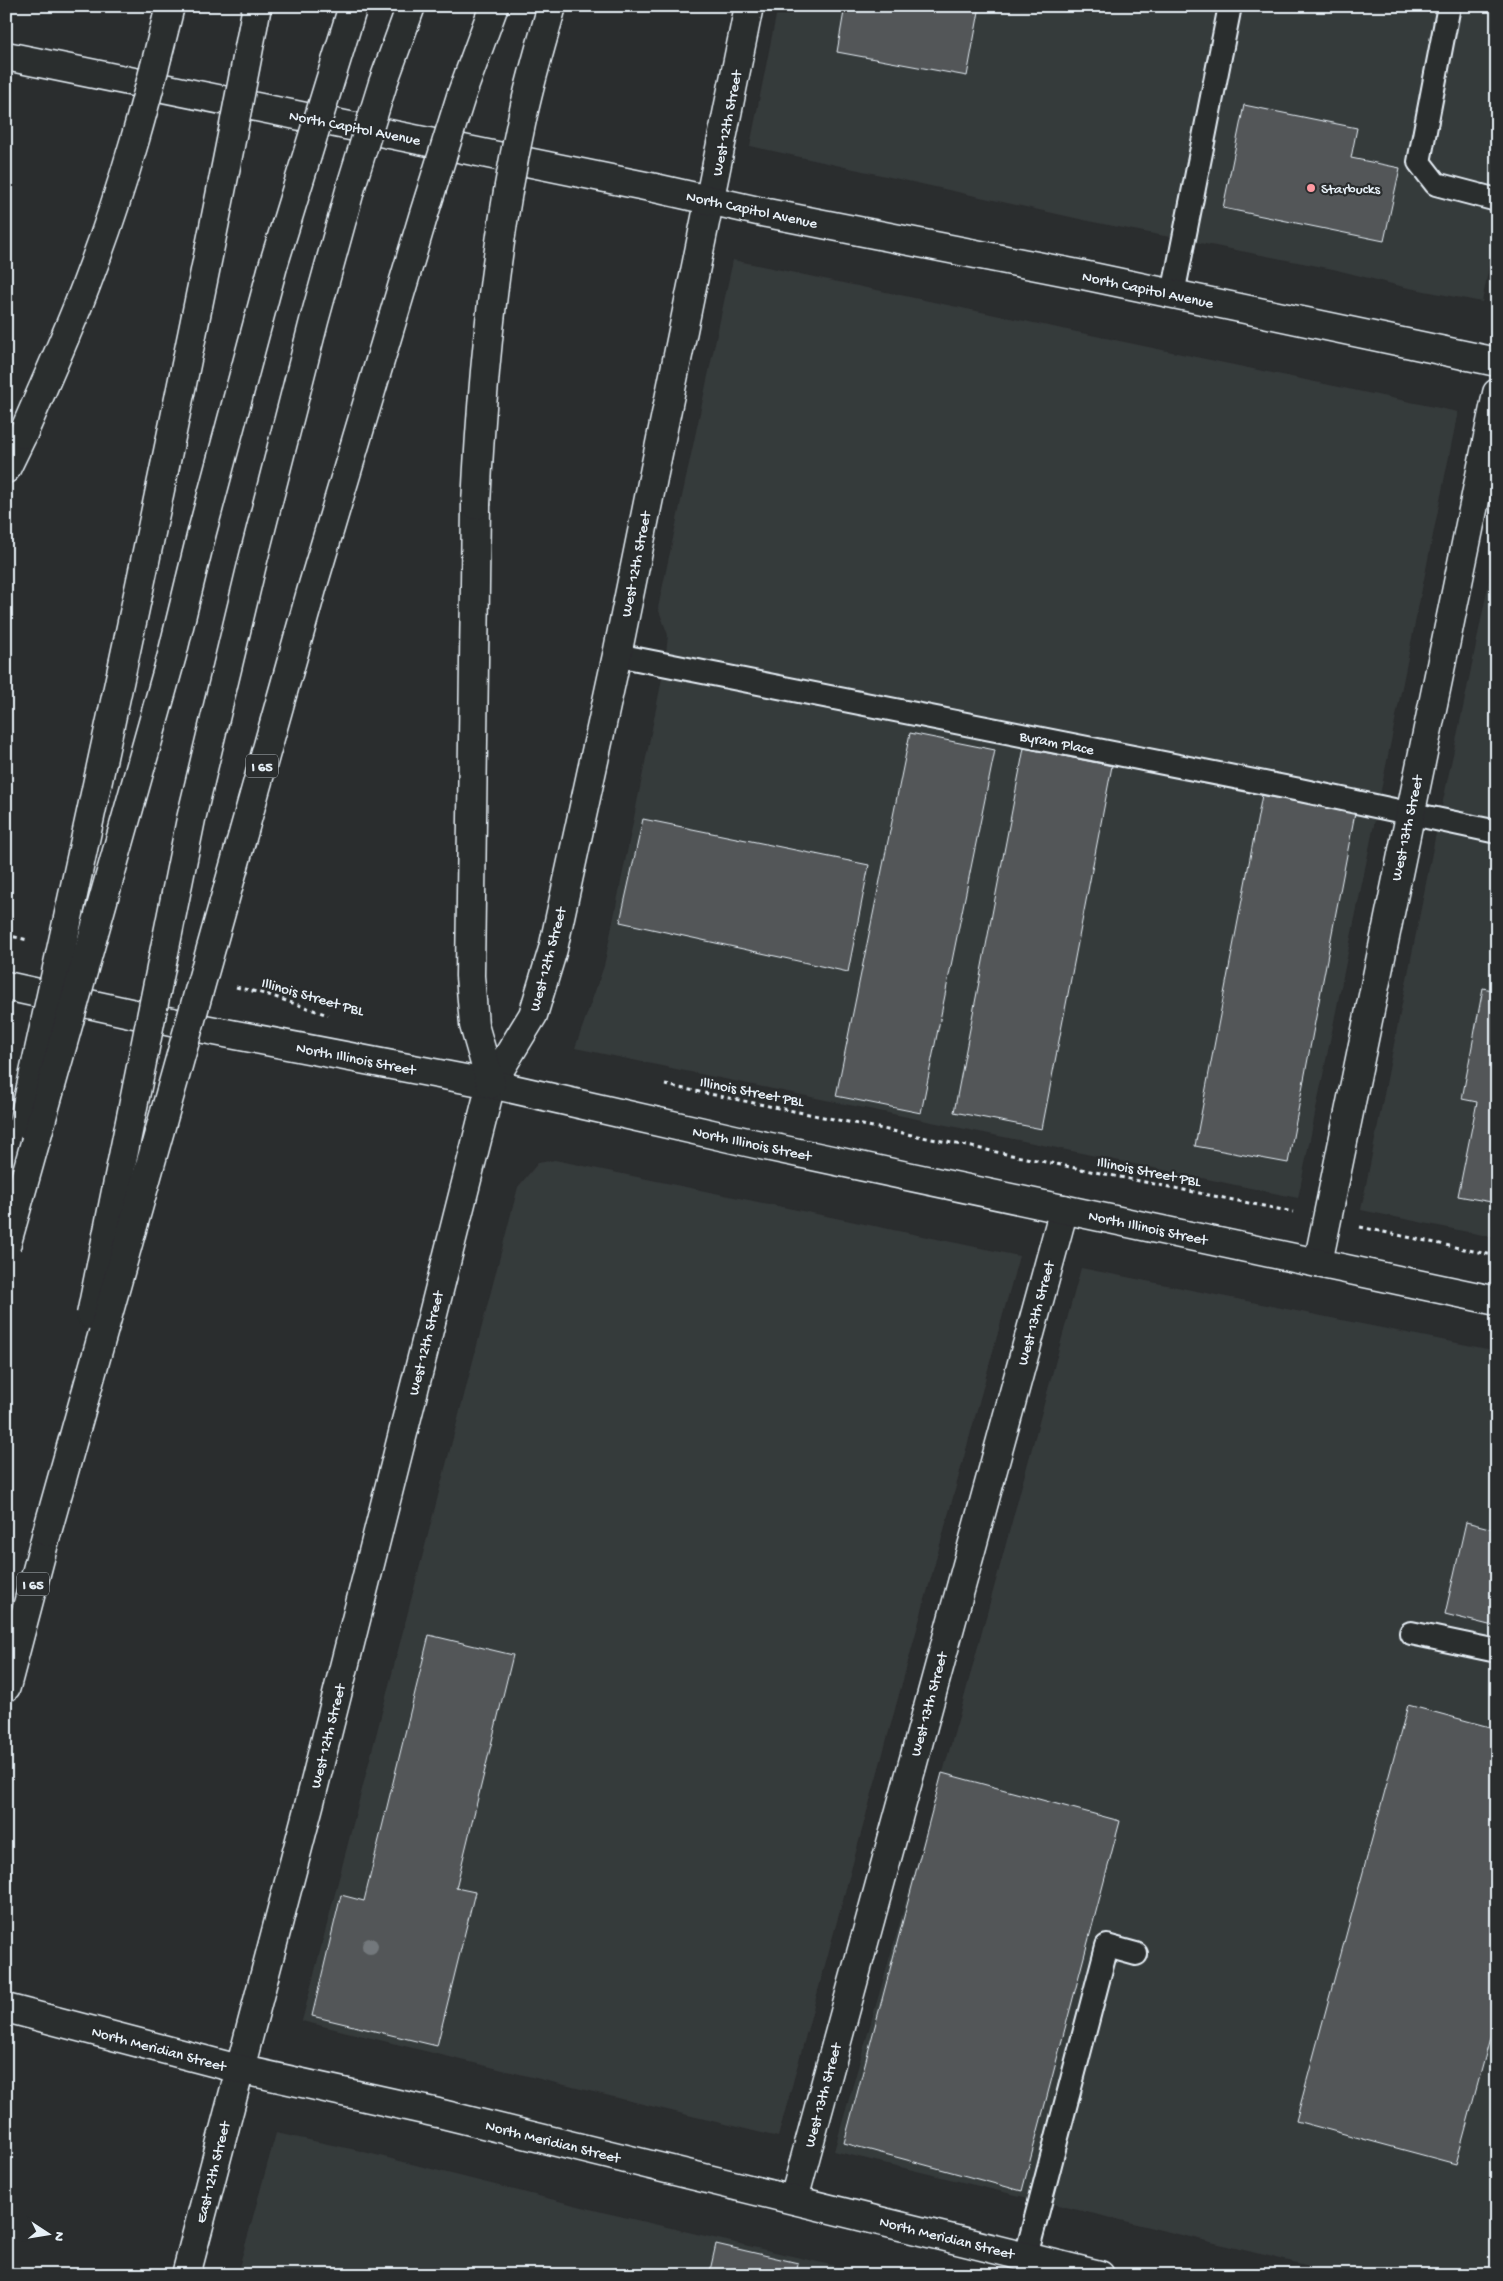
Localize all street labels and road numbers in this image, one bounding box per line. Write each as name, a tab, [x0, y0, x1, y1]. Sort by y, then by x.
street label: West 12th Street	[709, 67, 747, 178]
street label: North Capitol Avenue	[287, 107, 422, 151]
street label: North Capitol Avenue	[684, 188, 819, 234]
street label: North Capitol Avenue	[1080, 268, 1215, 314]
street label: West 12th Street	[618, 508, 656, 619]
street label: Byram Place	[1017, 728, 1096, 760]
road number: I 65	[246, 754, 278, 778]
street label: West 13th Street	[1388, 772, 1428, 883]
street label: West 12th Street	[526, 904, 572, 1013]
street label: Illinois Street PBL	[259, 975, 366, 1021]
street label: North Illinois Street	[294, 1040, 419, 1081]
street label: Illinois Street PBL	[698, 1074, 806, 1112]
street label: North Illinois Street	[690, 1124, 815, 1167]
street label: Illinois Street PBL	[1095, 1154, 1203, 1192]
street label: North Illinois Street	[1086, 1208, 1211, 1251]
street label: West 13th Street	[1014, 1258, 1060, 1368]
street label: West 12th Street	[405, 1288, 449, 1397]
road number: I 65	[17, 1572, 49, 1596]
street label: West 13th Street	[907, 1649, 953, 1759]
street label: West 12th Street	[307, 1681, 351, 1790]
street label: North Meridian Street	[89, 2023, 229, 2077]
street label: West 13th Street	[801, 2040, 847, 2150]
street label: North Meridian Street	[483, 2117, 624, 2169]
street label: East 12th Street	[193, 2118, 236, 2225]
street label: North Meridian Street	[877, 2213, 1018, 2265]

